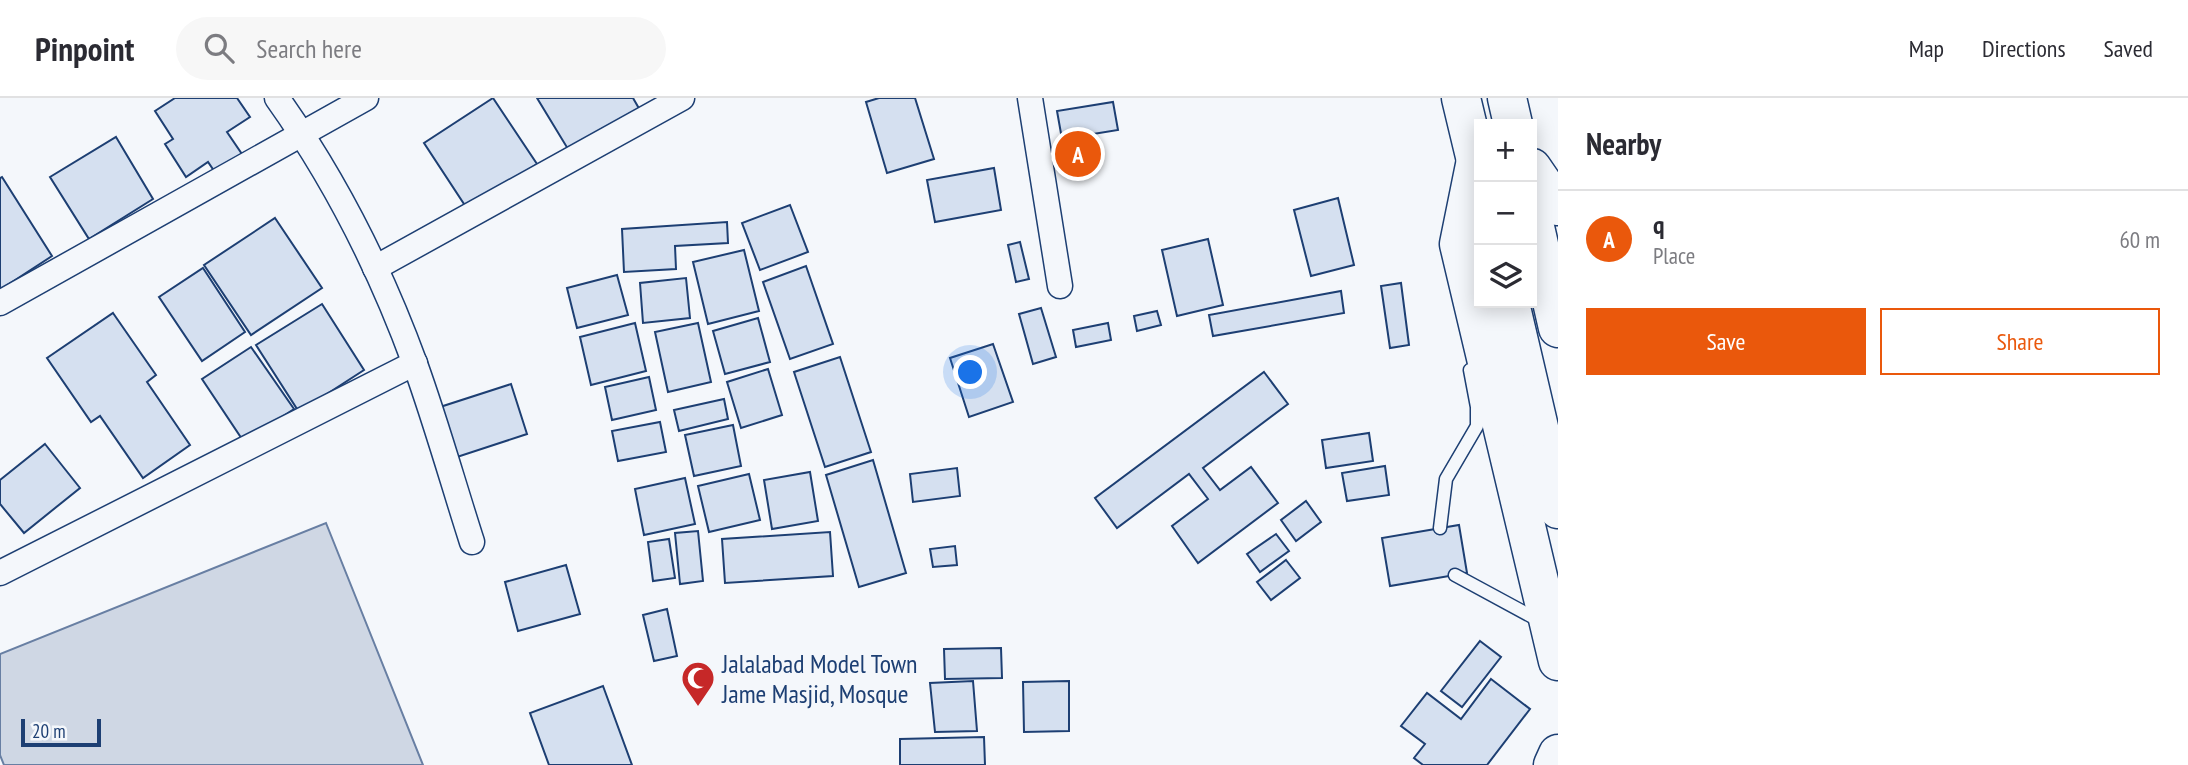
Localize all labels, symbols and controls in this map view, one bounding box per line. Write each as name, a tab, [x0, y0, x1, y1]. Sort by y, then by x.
search box	[176, 17, 666, 80]
text: Pinpoint	[35, 27, 134, 70]
icon: search	[200, 29, 238, 67]
text: Search here	[256, 32, 362, 65]
text: Map	[1909, 33, 1944, 64]
text: Directions	[1982, 33, 2066, 64]
text: Saved	[2104, 33, 2153, 64]
map controls	[1474, 119, 1537, 308]
button: +	[1474, 119, 1537, 182]
text: Nearby	[1586, 124, 1661, 163]
pin: A	[1055, 128, 1101, 180]
button: −	[1474, 182, 1537, 245]
text: q	[1653, 208, 1665, 241]
text: A	[1603, 225, 1615, 254]
text: 60 m	[2119, 225, 2160, 254]
text: Place	[1653, 241, 1695, 270]
button: layers	[1474, 245, 1537, 308]
button: Save	[1586, 308, 1866, 375]
button: Share	[1880, 308, 2160, 375]
your location	[953, 355, 987, 389]
place label: Jalalabad Model Town Jame Masjid, Mosque	[721, 647, 917, 710]
mosque icon: Jalalabad Model Town Jame Masjid, Mosque	[679, 659, 717, 708]
scale bar	[21, 716, 102, 748]
text: 20 m	[32, 719, 66, 743]

